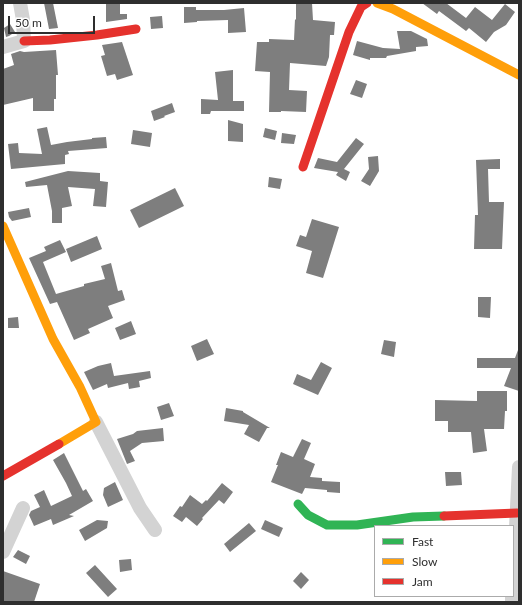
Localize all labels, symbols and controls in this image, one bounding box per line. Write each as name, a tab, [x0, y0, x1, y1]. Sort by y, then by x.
scale bar	[10, 8, 97, 34]
text: 50 m	[15, 15, 42, 30]
legend	[374, 525, 514, 597]
text: Fast	[412, 534, 433, 549]
text: Slow	[412, 554, 437, 569]
text: Jam	[412, 574, 433, 589]

